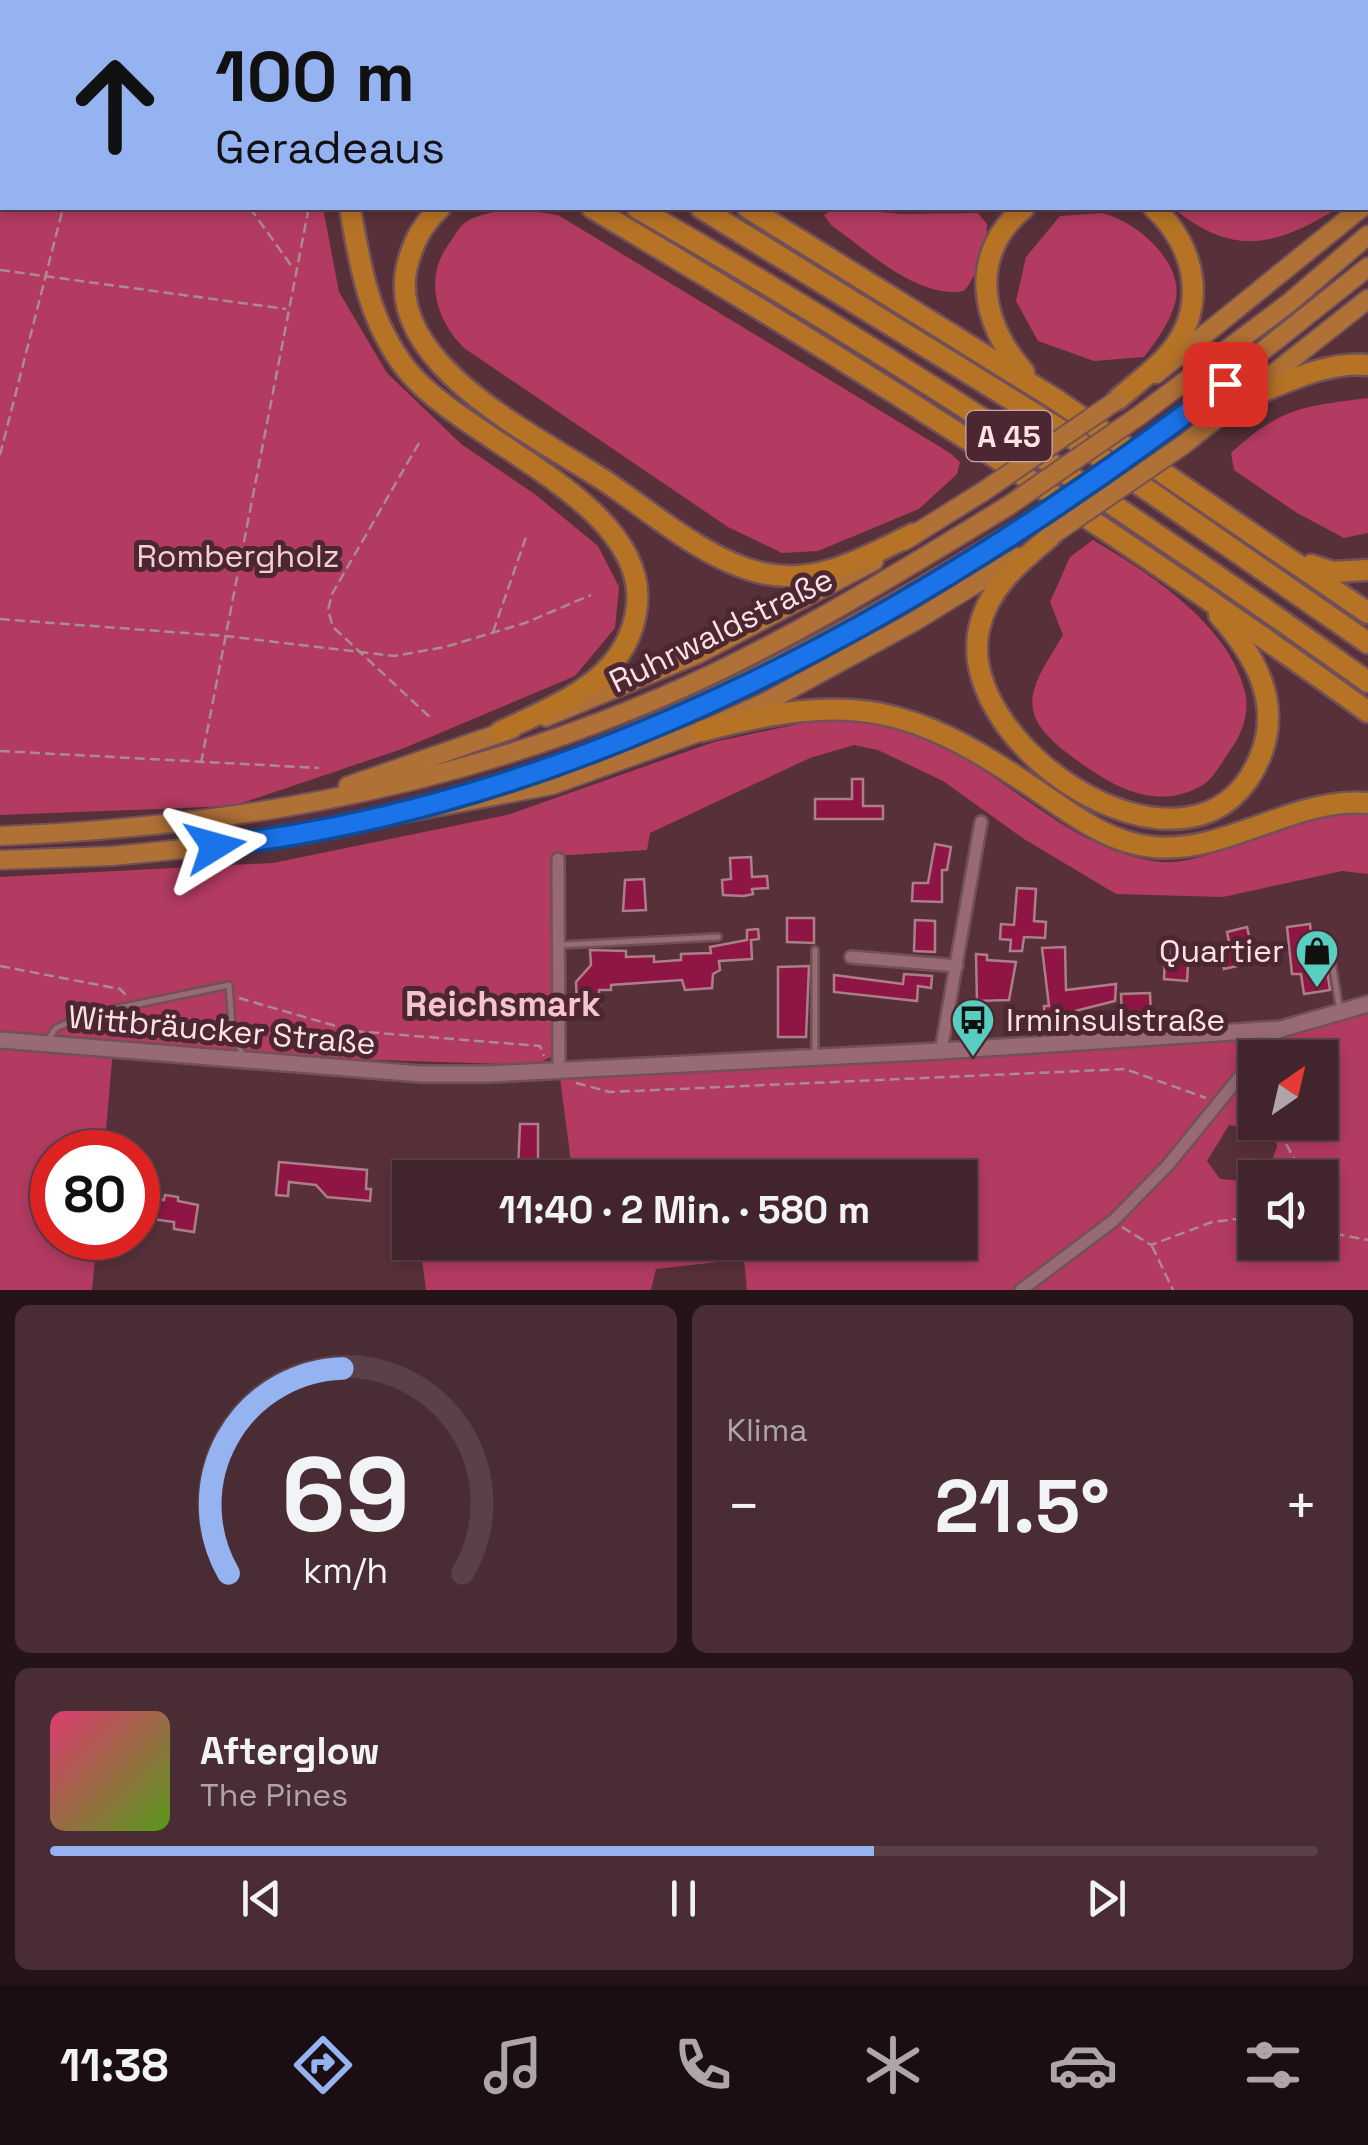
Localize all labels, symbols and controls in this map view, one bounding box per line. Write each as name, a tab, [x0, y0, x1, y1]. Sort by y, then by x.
text: 100 m	[215, 32, 415, 121]
icon: ahead	[50, 40, 180, 170]
text: Geradeaus	[215, 119, 445, 176]
pin	[1183, 342, 1268, 427]
icon: arrive	[1198, 357, 1253, 412]
road number: A 45	[966, 411, 1052, 461]
park label: Rombergholz	[137, 536, 339, 576]
street label: Ruhrwaldstraße	[603, 559, 839, 701]
position arrow	[163, 794, 267, 898]
shop icon: Quartier	[1294, 928, 1340, 989]
place label: Quartier	[1159, 931, 1284, 971]
district label: Reichsmark	[405, 982, 601, 1026]
street label: Wittbräucker Straße	[67, 997, 377, 1063]
bus stop icon: Irminsulstraße	[950, 997, 996, 1058]
place label: Irminsulstraße	[1006, 1000, 1225, 1040]
north arrow	[1238, 1040, 1338, 1140]
map controls	[1238, 1040, 1338, 1260]
speed limit sign: 80	[30, 1130, 160, 1260]
button: sound	[1238, 1160, 1338, 1260]
text: 11:40 · 2 Min. · 580 m	[499, 1186, 870, 1234]
text: Klima	[727, 1410, 808, 1450]
text: 69	[281, 1429, 410, 1561]
text: 21.5°	[935, 1458, 1110, 1554]
text: −	[727, 1471, 761, 1541]
text: +	[1284, 1471, 1318, 1541]
text: km/h	[303, 1548, 388, 1593]
text: Afterglow	[200, 1727, 380, 1775]
text: The Pines	[200, 1775, 348, 1815]
icon: previous	[234, 1871, 289, 1926]
icon: pause	[656, 1871, 711, 1926]
icon: next	[1079, 1871, 1134, 1926]
icon: directions	[288, 2030, 358, 2100]
icon: music	[478, 2030, 548, 2100]
icon: phone	[668, 2030, 738, 2100]
icon: climate	[858, 2030, 928, 2100]
icon: car	[1048, 2030, 1118, 2100]
icon: filters	[1238, 2030, 1308, 2100]
text: 11:38	[60, 2037, 168, 2094]

